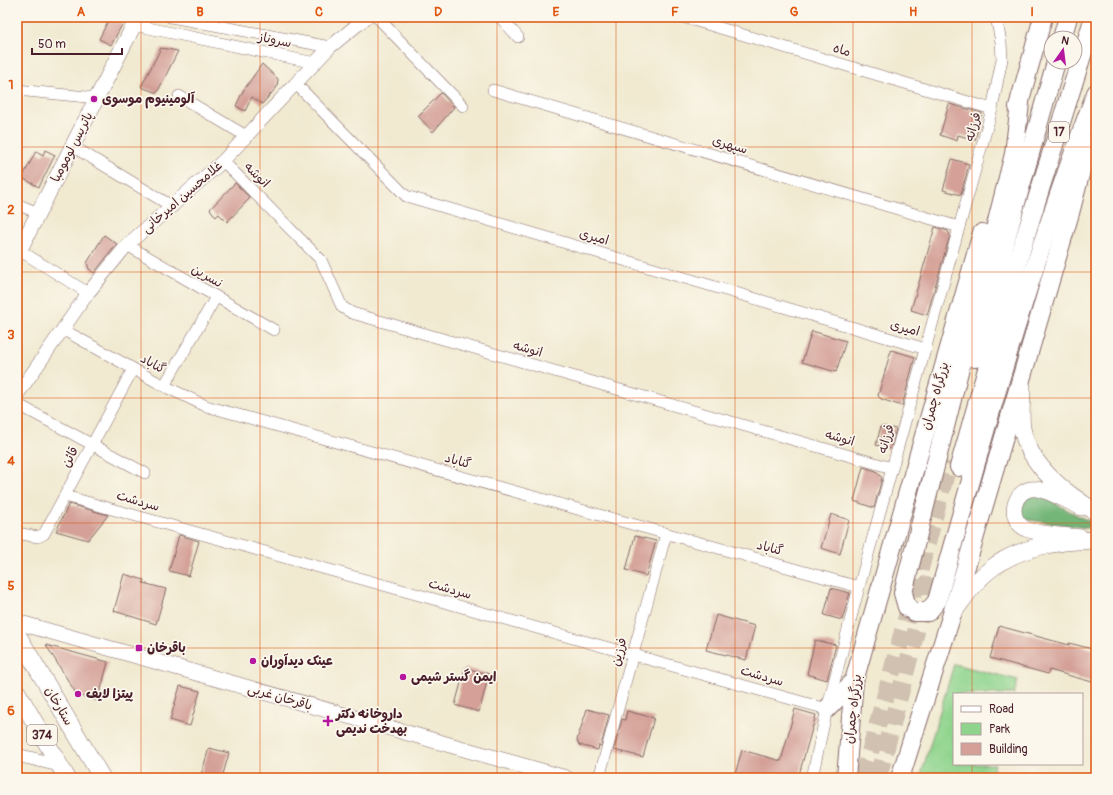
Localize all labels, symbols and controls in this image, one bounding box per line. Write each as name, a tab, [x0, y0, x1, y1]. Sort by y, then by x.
text: A	[77, 4, 86, 20]
text: B	[196, 4, 204, 20]
text: C	[315, 4, 323, 20]
text: D	[434, 4, 442, 20]
text: E	[553, 4, 560, 20]
text: F	[671, 4, 679, 20]
text: G	[790, 4, 799, 20]
text: H	[909, 4, 917, 20]
text: I	[1030, 4, 1034, 20]
street label: سروناز	[256, 28, 293, 51]
scale bar	[32, 30, 122, 56]
north arrow	[1043, 30, 1083, 70]
text: N	[1060, 34, 1071, 48]
text: 50 m	[38, 37, 66, 52]
street label: ماه	[831, 40, 853, 60]
text: 1	[8, 77, 14, 93]
place label: آلومینیوم موسوی	[102, 91, 195, 109]
marker: آلومینیوم موسوی	[89, 94, 99, 104]
street label: پاتریس لومومبا	[47, 109, 97, 185]
street label: فرزانه	[961, 110, 985, 144]
road number: 17	[1049, 122, 1069, 142]
street label: سپهری	[710, 132, 750, 158]
street label: غلامحسین امیرخانی	[138, 158, 226, 237]
street label: انوشه	[241, 159, 273, 191]
text: 2	[7, 202, 15, 218]
street label: امیری	[577, 225, 611, 249]
street label: نسرین	[189, 261, 225, 291]
street label: امیری	[888, 316, 922, 340]
text: 3	[7, 327, 15, 343]
street label: انوشه	[512, 337, 544, 361]
street label: گناباد	[137, 351, 169, 378]
street label: بزرگراه چمران	[918, 360, 952, 432]
street label: فرزانه	[874, 422, 898, 456]
street label: انوشه	[824, 426, 856, 450]
street label: قائن	[58, 444, 82, 470]
street label: گناباد	[443, 450, 473, 472]
text: 4	[7, 453, 15, 469]
street label: سردشت	[115, 487, 161, 515]
street label: گناباد	[755, 537, 785, 559]
street label: سردشت	[427, 575, 473, 603]
text: 5	[7, 578, 15, 594]
street label: فرزین	[608, 636, 630, 668]
place label: باقرخان	[147, 640, 186, 656]
marker: باقرخان	[134, 643, 144, 653]
place label: عینک دیدآوران	[261, 653, 333, 670]
marker: عینک دیدآوران	[248, 656, 258, 666]
street label: سردشت	[739, 662, 785, 690]
place label: ایمن گستر شیمی	[411, 668, 496, 685]
marker: ایمن گستر شیمی	[398, 672, 408, 682]
street label: بزرگراه چمران	[841, 673, 865, 745]
street label: باقرخان غربی	[246, 680, 314, 715]
street label: ستارخان	[41, 684, 77, 728]
place label: پیتزا لایف	[86, 686, 133, 702]
marker: پیتزا لایف	[73, 689, 83, 699]
legend	[953, 693, 1083, 765]
text: Road	[989, 702, 1014, 717]
text: 6	[7, 703, 15, 719]
place label: داروخانه دکتر بهدخت ندیمی	[335, 706, 407, 737]
marker: داروخانه دکتر بهدخت ندیمی	[323, 716, 333, 726]
text: Park	[989, 722, 1010, 737]
road number: 374	[27, 725, 57, 745]
text: Building	[989, 742, 1028, 757]

